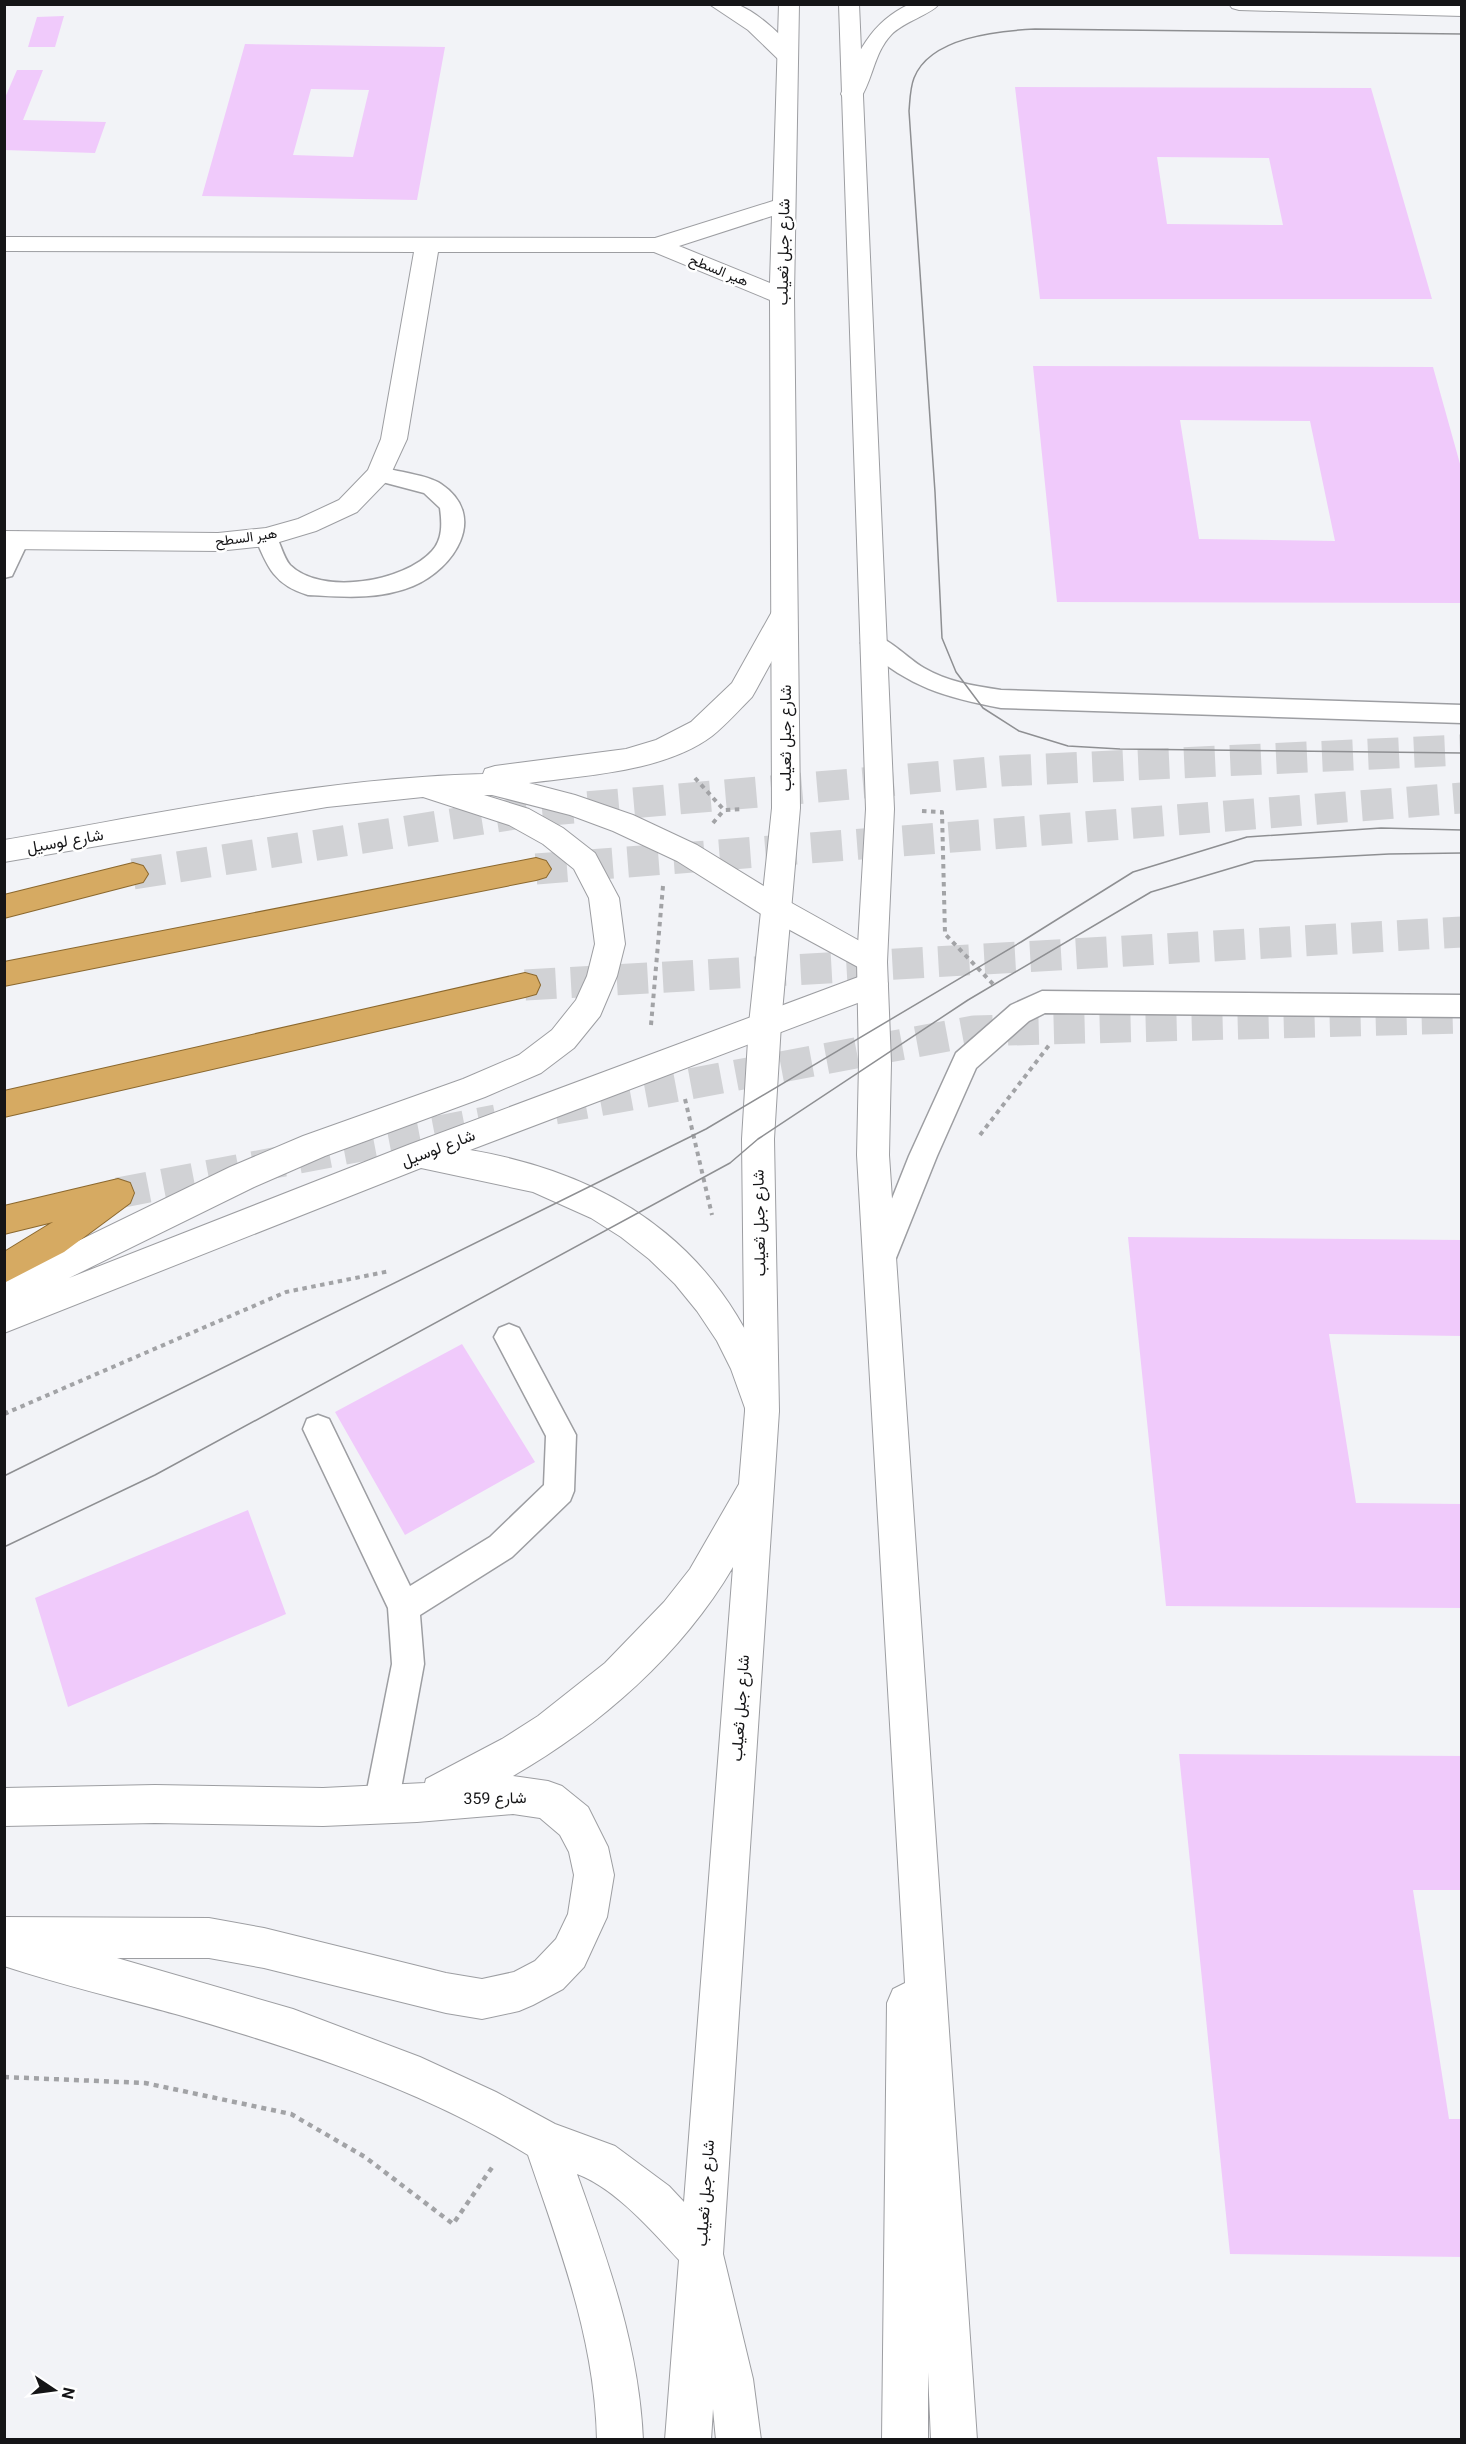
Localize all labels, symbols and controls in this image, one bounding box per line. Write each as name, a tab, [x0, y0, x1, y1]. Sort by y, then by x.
street label: شارع جبل ثعيلب	[773, 198, 795, 306]
street label: هير السطح	[686, 251, 751, 292]
street label: هير السطح	[214, 525, 279, 552]
street label: شارع جبل ثعيلب	[776, 685, 797, 791]
street label: شارع لوسيل	[25, 825, 105, 859]
street label: شارع لوسيل	[398, 1125, 478, 1173]
street label: شارع جبل ثعيلب	[749, 1169, 771, 1277]
street label: شارع جبل ثعيلب	[727, 1654, 755, 1762]
street label: شارع 359	[463, 1788, 527, 1810]
street label: شارع جبل ثعيلب	[692, 2139, 720, 2247]
north arrow	[24, 2360, 84, 2420]
text: N	[58, 2386, 79, 2401]

